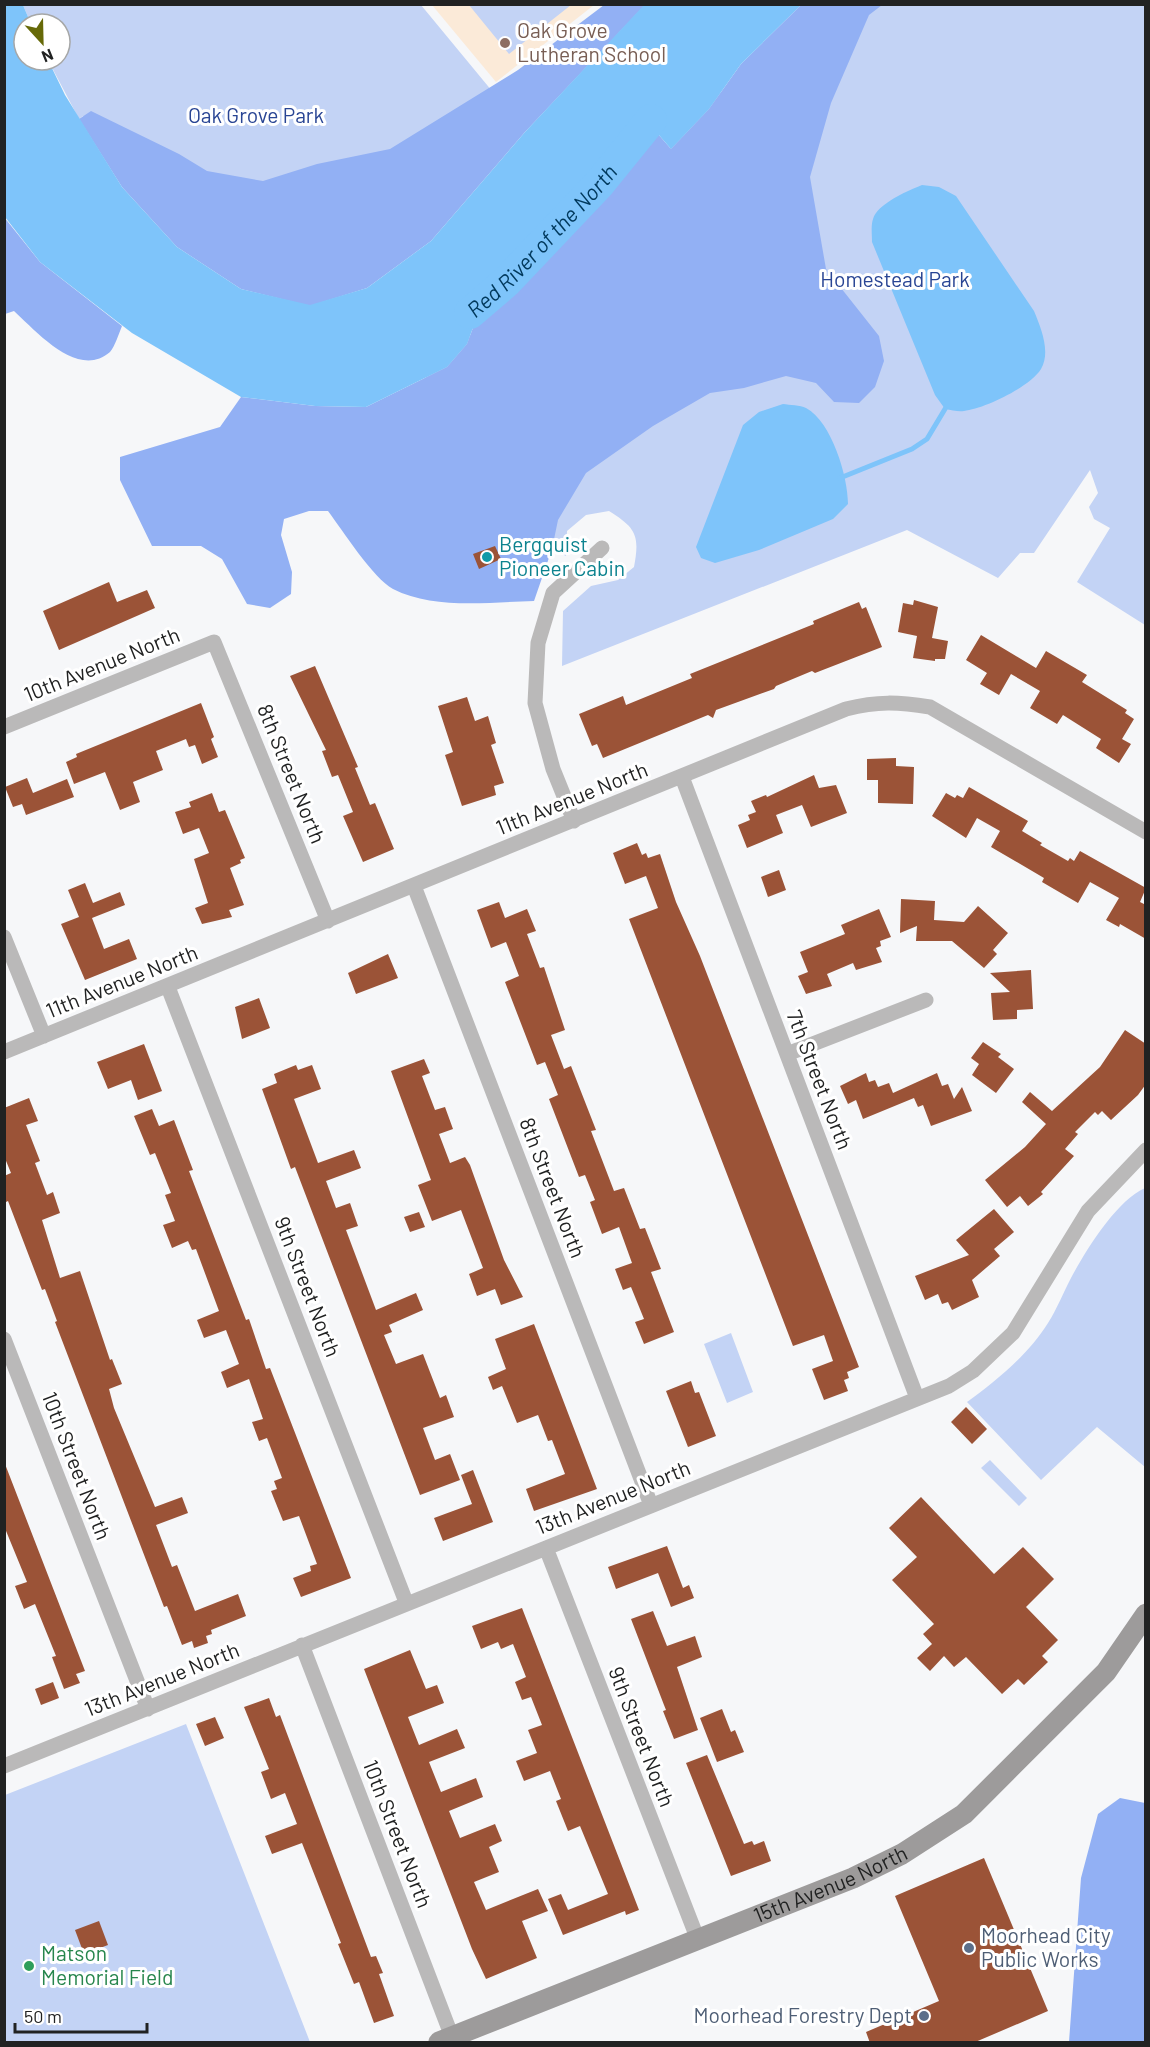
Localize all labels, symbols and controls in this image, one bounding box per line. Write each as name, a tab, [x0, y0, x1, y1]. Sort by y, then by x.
north arrow	[12, 12, 72, 72]
place label: Oak Grove Lutheran School	[517, 17, 666, 66]
marker: Oak Grove Lutheran School	[498, 36, 512, 50]
text: N	[39, 46, 56, 67]
park label: Oak Grove Park	[188, 102, 324, 127]
water label: Red River of the North	[461, 159, 622, 322]
park label: Homestead Park	[820, 266, 970, 291]
place label: Bergquist Pioneer Cabin	[499, 531, 625, 580]
marker: Bergquist Pioneer Cabin	[480, 550, 494, 564]
street label: 10th Avenue North	[20, 621, 183, 706]
street label: 8th Street North	[253, 700, 332, 847]
street label: 11th Avenue North	[492, 756, 651, 839]
street label: 11th Avenue North	[42, 939, 201, 1022]
street label: 7th Street North	[782, 1006, 858, 1153]
street label: 8th Street North	[515, 1114, 592, 1261]
street label: 9th Street North	[270, 1213, 347, 1360]
street label: 10th Street North	[38, 1388, 117, 1543]
street label: 13th Avenue North	[531, 1454, 694, 1539]
street label: 13th Avenue North	[80, 1636, 243, 1721]
street label: 9th Street North	[604, 1663, 681, 1810]
street label: 10th Street North	[359, 1756, 438, 1911]
street label: 15th Avenue North	[750, 1839, 911, 1927]
place label: Moorhead City Public Works	[981, 1922, 1111, 1971]
place label: Matson Memorial Field	[41, 1940, 173, 1989]
marker: Moorhead City Public Works	[962, 1941, 976, 1955]
marker: Matson Memorial Field	[22, 1959, 36, 1973]
scale bar	[15, 1996, 147, 2034]
place label: Moorhead Forestry Dept	[693, 2002, 912, 2027]
text: 50 m	[24, 2005, 62, 2027]
marker: Moorhead Forestry Dept	[917, 2009, 931, 2023]

